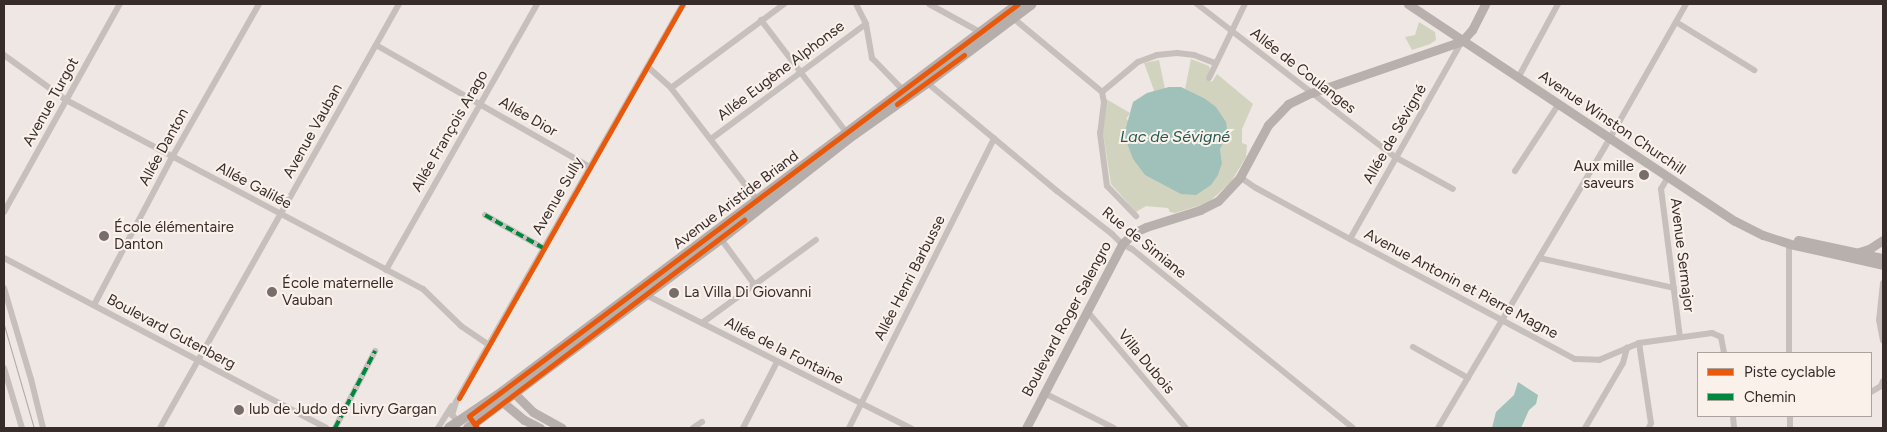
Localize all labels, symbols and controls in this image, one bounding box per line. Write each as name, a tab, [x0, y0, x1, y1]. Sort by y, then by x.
street label: Allée Eugène Alphonse	[714, 17, 848, 125]
street label: Allée de Coulanges	[1247, 24, 1359, 118]
street label: Avenue Turgot	[19, 55, 83, 149]
street label: Allée François Arago	[408, 67, 492, 195]
street label: Avenue Winston Churchill	[1535, 67, 1689, 179]
street label: Avenue Vauban	[280, 81, 346, 181]
street label: Allée de Sévigné	[1359, 81, 1431, 187]
street label: Allée Dior	[496, 93, 560, 141]
street label: Allée Danton	[135, 105, 193, 189]
water label: Lac de Sévigné	[1120, 127, 1230, 147]
street label: Avenue Aristide Briand	[670, 147, 802, 253]
street label: Avenue Sully	[529, 154, 587, 238]
place label: Aux mille saveurs	[1574, 157, 1634, 192]
street label: Allée Galilée	[213, 159, 295, 213]
marker: Aux mille saveurs	[1638, 169, 1650, 181]
street label: Avenue Sermajor	[1666, 197, 1698, 313]
street label: Rue de Simiane	[1098, 203, 1190, 283]
street label: Allée Henri Barbusse	[871, 212, 949, 344]
place label: École élémentaire Danton	[114, 218, 234, 253]
street label: Avenue Antonin et Pierre Magne	[1361, 225, 1561, 343]
marker: École élémentaire Danton	[98, 230, 110, 242]
street label: Boulevard Roger Salengro	[1018, 238, 1116, 400]
place label: École maternelle Vauban	[282, 274, 394, 309]
place label: La Villa Di Giovanni	[684, 284, 811, 302]
marker: École maternelle Vauban	[266, 286, 278, 298]
marker: La Villa Di Giovanni	[668, 287, 680, 299]
street label: Boulevard Gutenberg	[104, 290, 238, 374]
street label: Allée de la Fontaine	[722, 313, 846, 389]
street label: Villa Dubois	[1114, 326, 1178, 398]
legend	[1697, 352, 1872, 417]
text: Piste cyclable	[1744, 363, 1836, 381]
text: Chemin	[1744, 388, 1796, 406]
place label: lub de Judo de Livry Gargan	[249, 401, 437, 419]
marker: lub de Judo de Livry Gargan	[233, 404, 245, 416]

